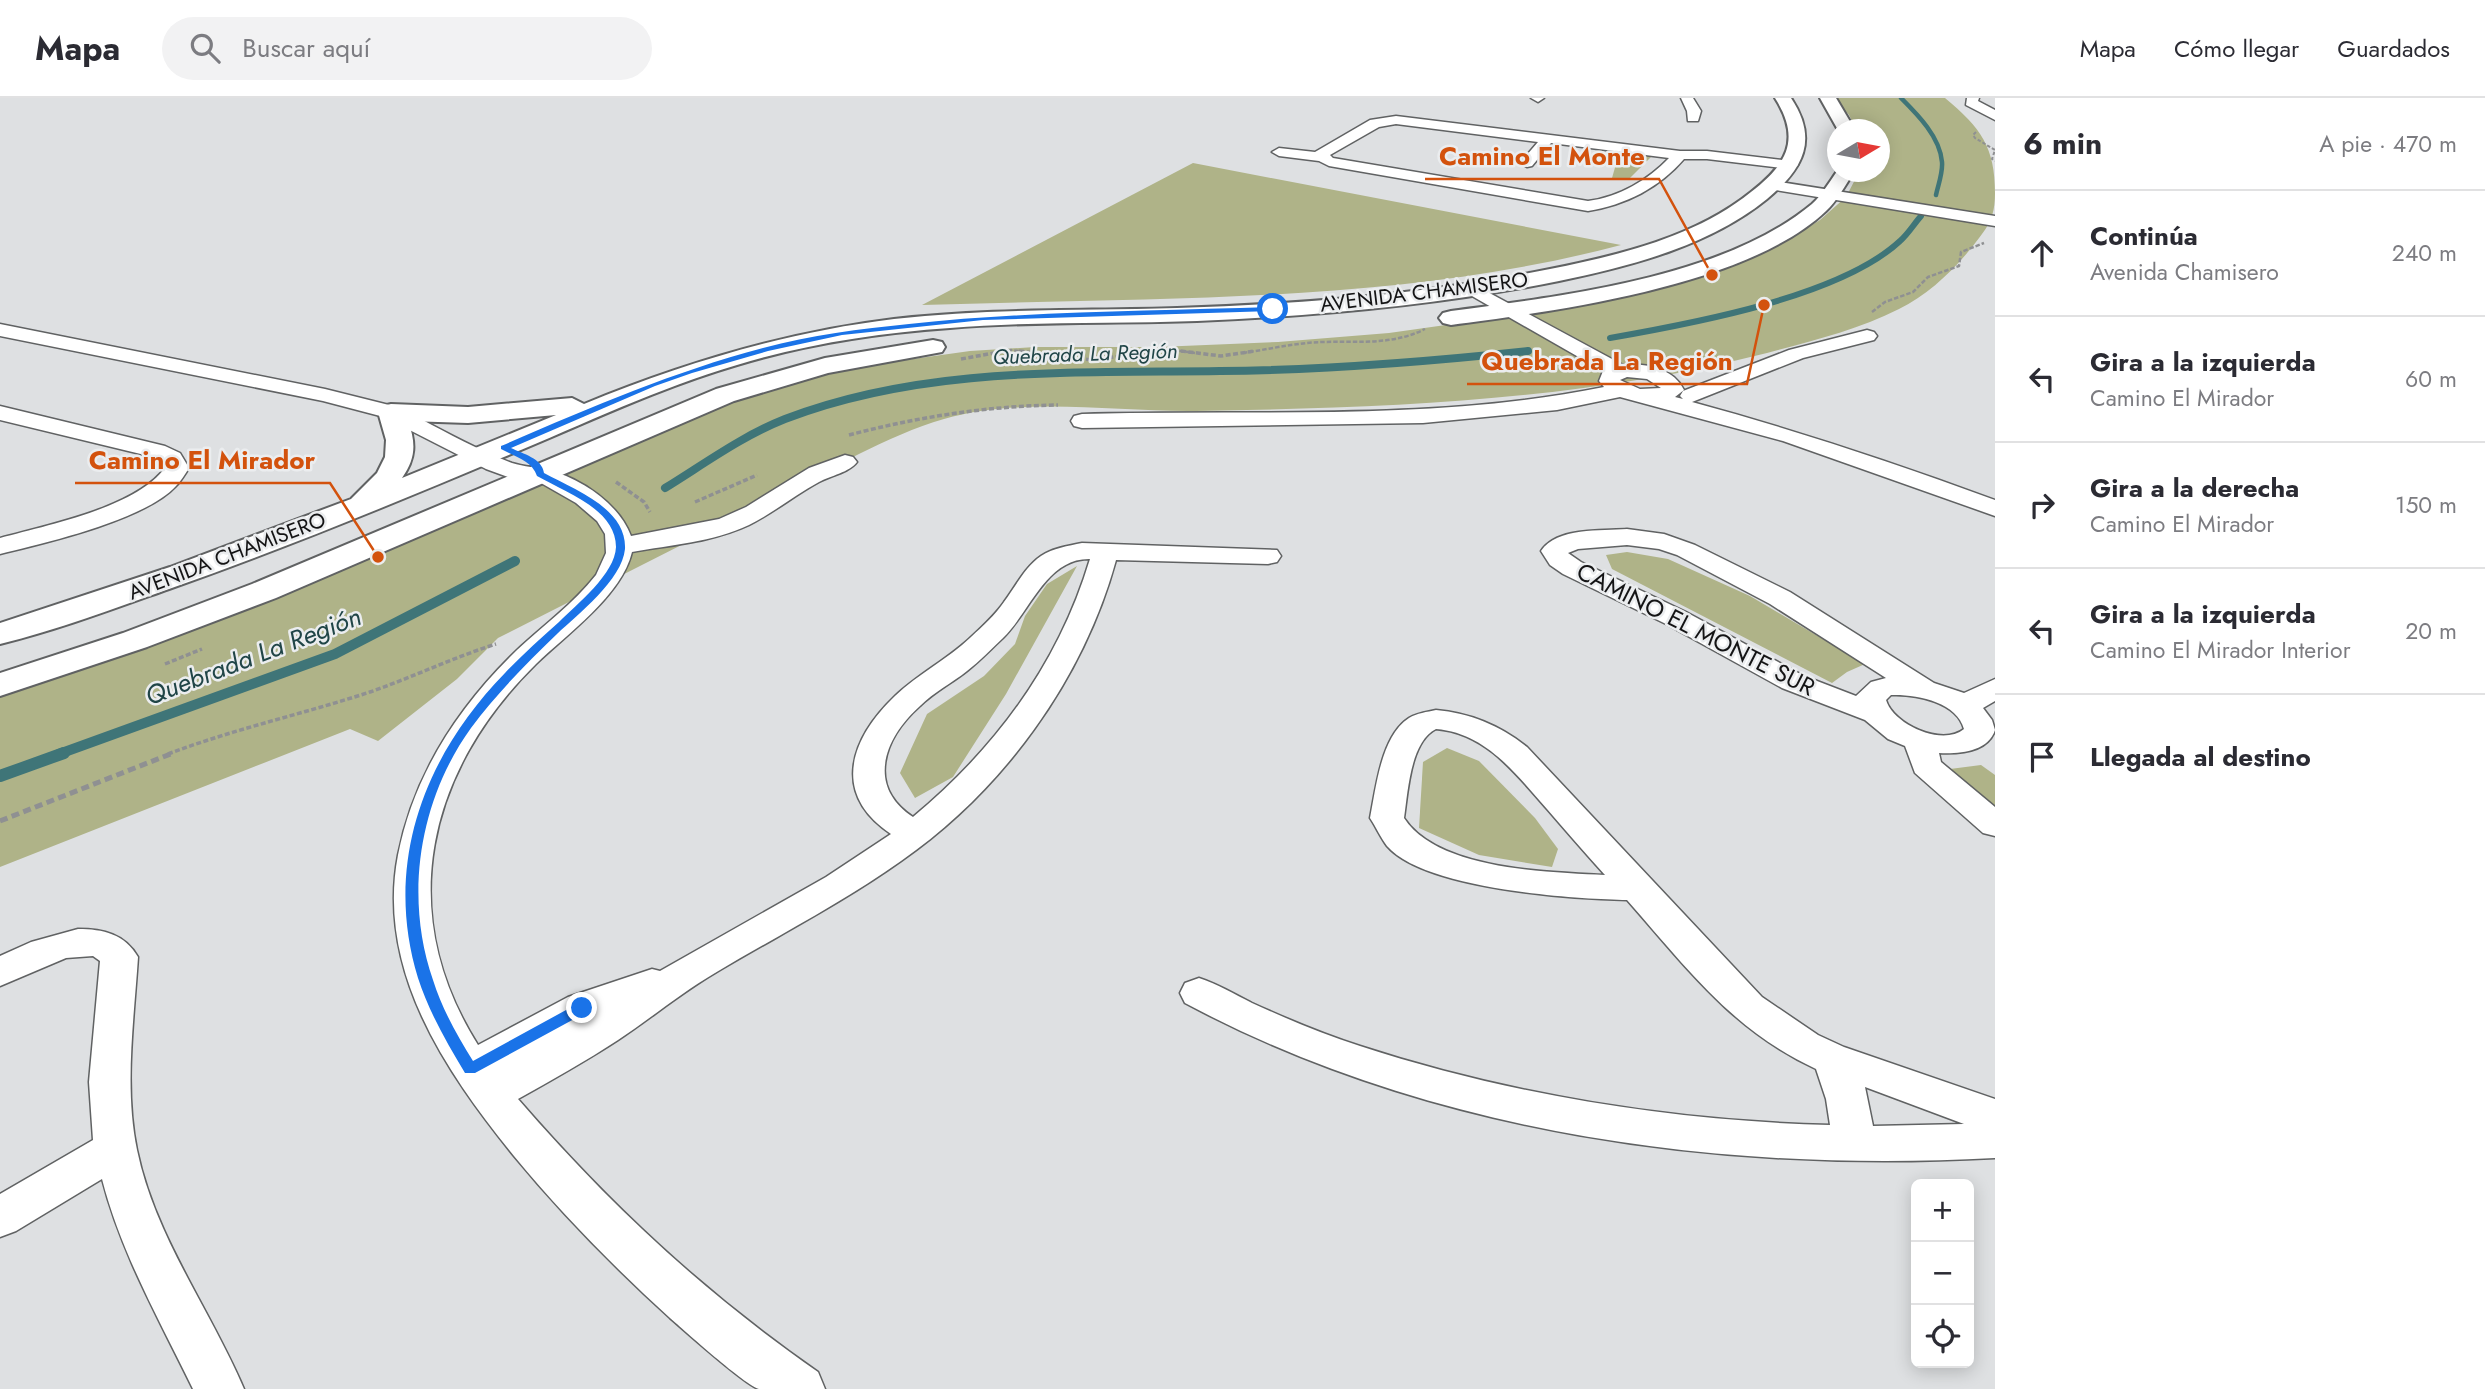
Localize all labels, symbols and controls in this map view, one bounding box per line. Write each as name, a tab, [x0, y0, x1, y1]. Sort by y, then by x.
search box	[162, 17, 652, 80]
text: Mapa	[35, 25, 120, 72]
icon: search	[186, 29, 224, 67]
text: Buscar aquí	[242, 29, 370, 67]
text: Mapa	[2080, 31, 2136, 66]
text: Cómo llegar	[2174, 31, 2299, 66]
text: Guardados	[2337, 31, 2450, 66]
north arrow	[1827, 119, 1890, 182]
text: 6 min	[2023, 122, 2102, 165]
text: A pie · 470 m	[2319, 127, 2457, 161]
callout: Camino El Monte	[1425, 132, 1659, 179]
text: Camino El Monte	[1439, 137, 1645, 175]
text: Continúa	[2090, 217, 2198, 255]
icon: ahead	[2023, 234, 2061, 272]
text: 240 m	[2392, 236, 2457, 270]
text: Avenida Chamisero	[2090, 255, 2279, 289]
street label: AVENIDA CHAMISERO	[1318, 264, 1530, 320]
route start	[1257, 293, 1288, 324]
water label: Quebrada La Región	[992, 336, 1178, 372]
callout: Quebrada La Región	[1467, 337, 1747, 384]
text: Quebrada La Región	[1481, 342, 1733, 380]
text: Gira a la izquierda	[2090, 343, 2316, 381]
icon: left	[2023, 360, 2061, 398]
text: 60 m	[2405, 362, 2457, 396]
text: Camino El Mirador	[2090, 381, 2274, 415]
callout: Camino El Mirador	[75, 436, 330, 483]
text: Camino El Mirador	[89, 441, 316, 479]
text: Gira a la derecha	[2090, 469, 2299, 507]
icon: right	[2023, 486, 2061, 524]
text: 150 m	[2395, 488, 2457, 522]
street label: AVENIDA CHAMISERO	[124, 505, 330, 607]
text: Camino El Mirador	[2090, 507, 2274, 541]
street label: CAMINO EL MONTE SUR	[1571, 554, 1822, 705]
text: Gira a la izquierda	[2090, 595, 2316, 633]
water label: Quebrada La Región	[139, 597, 367, 715]
icon: left	[2023, 612, 2061, 650]
text: 20 m	[2405, 614, 2457, 648]
text: Camino El Mirador Interior	[2090, 633, 2351, 667]
icon: arrive	[2023, 738, 2061, 776]
text: Llegada al destino	[2090, 738, 2311, 776]
route end	[566, 992, 597, 1023]
map controls	[1911, 1179, 1974, 1368]
button: +	[1911, 1179, 1974, 1242]
button: −	[1911, 1242, 1974, 1305]
button: locate	[1911, 1305, 1974, 1368]

